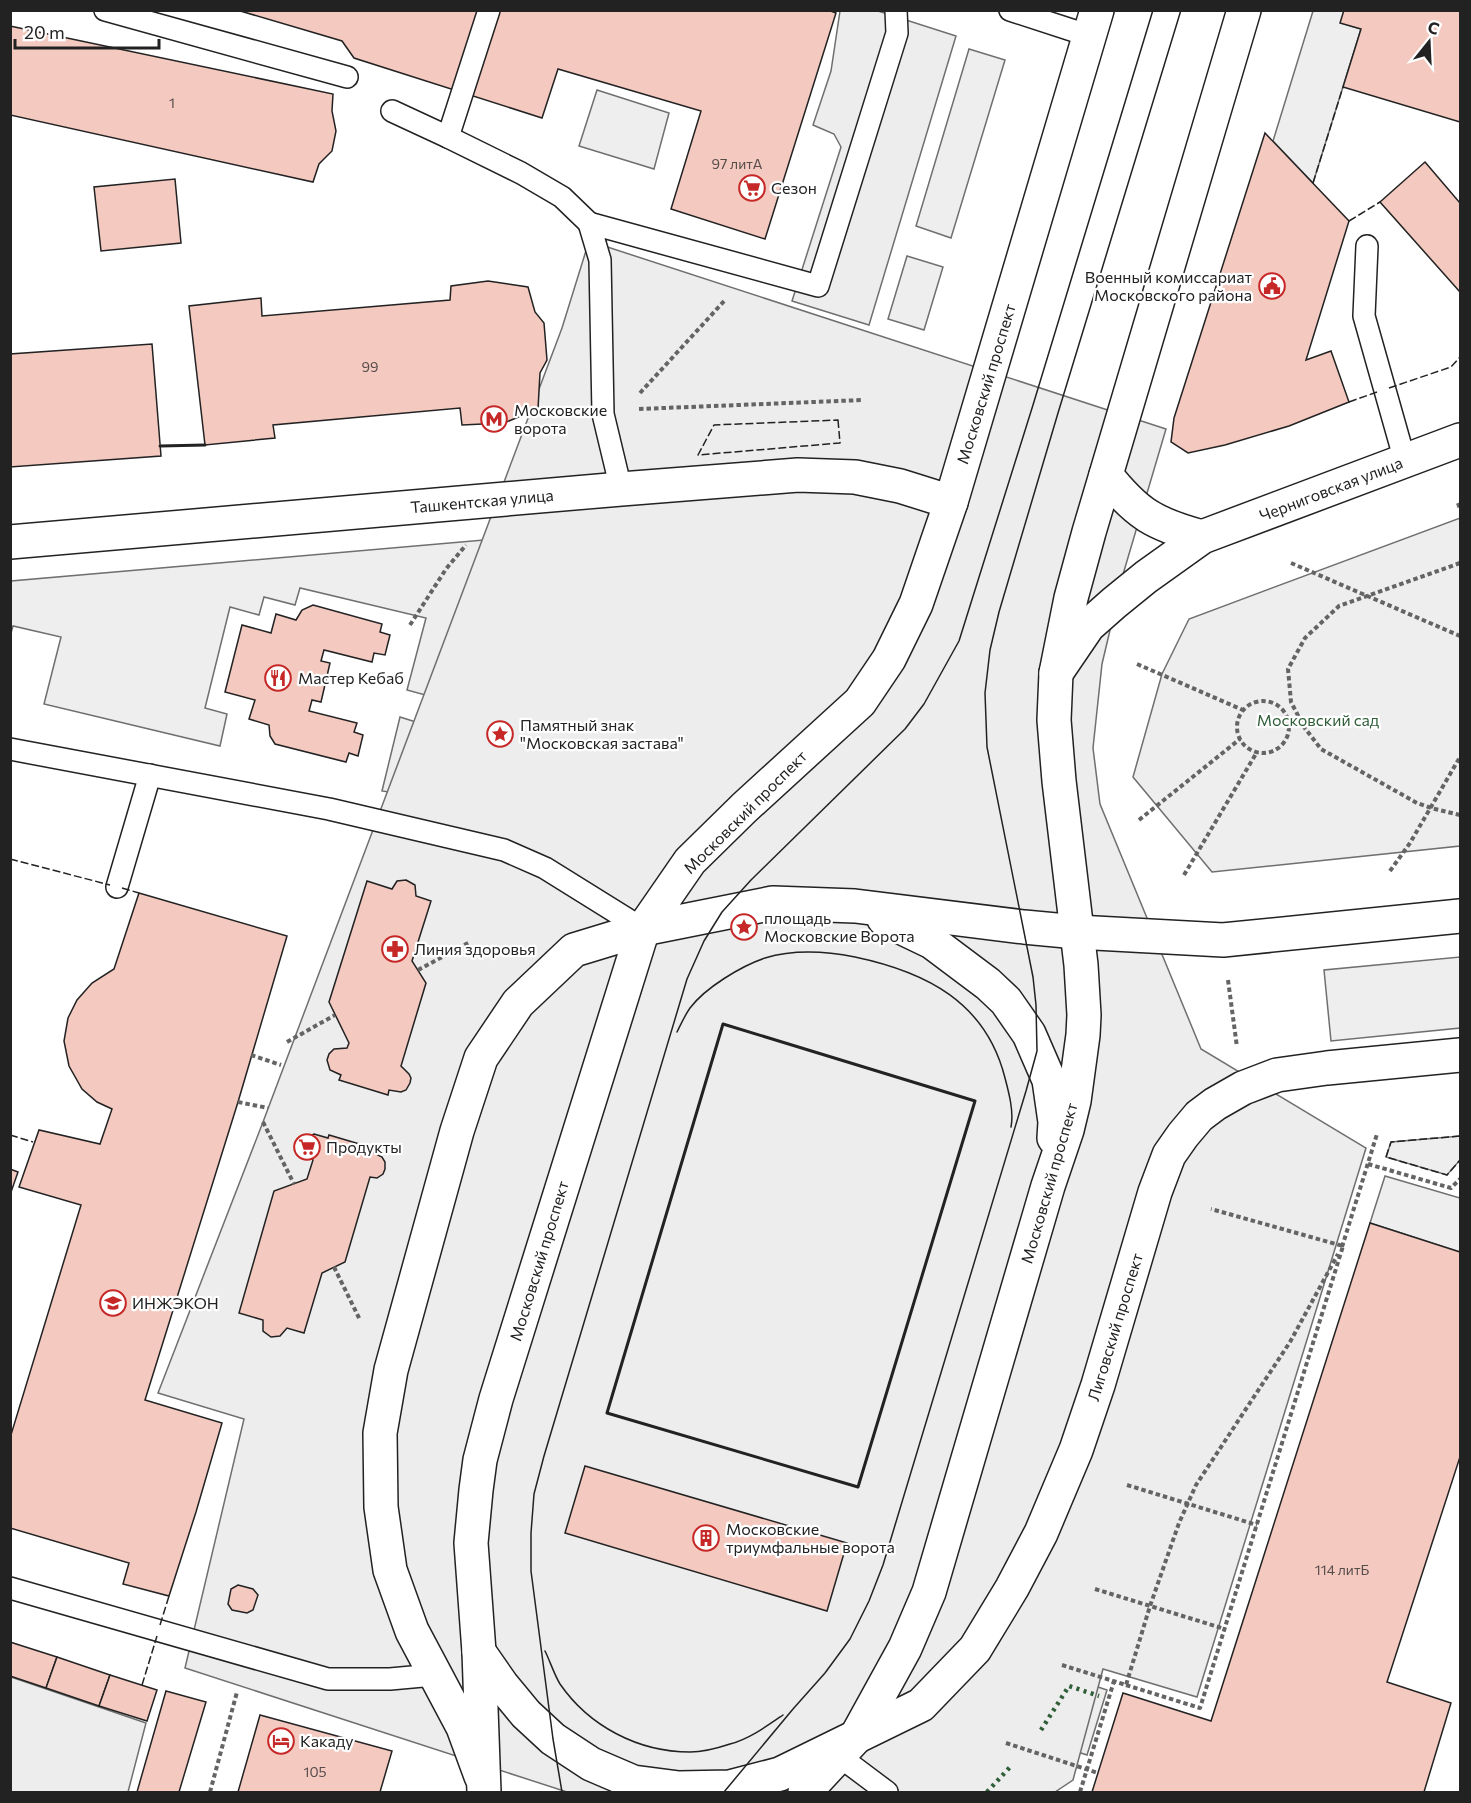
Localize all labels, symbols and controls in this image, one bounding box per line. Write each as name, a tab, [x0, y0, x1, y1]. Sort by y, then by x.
scale bar	[15, 12, 159, 50]
north arrow	[1399, 12, 1459, 72]
text: С	[1426, 17, 1442, 38]
text: 20 m	[24, 21, 65, 43]
house number: 1	[169, 94, 175, 111]
house number: 97 литА	[712, 155, 763, 172]
supermarket icon: Сезон	[737, 173, 767, 203]
place label: Сезон	[771, 178, 817, 197]
place label: Военный комиссариат Московского района	[1085, 267, 1252, 304]
public building icon: Военный комиссариат Московского района	[1257, 271, 1287, 301]
street label: Московский проспект	[952, 301, 1019, 466]
house number: 99	[362, 358, 379, 375]
place label: Московские ворота	[514, 400, 607, 437]
metro station icon: Московские ворота	[479, 404, 509, 434]
street label: Черниговская улица	[1257, 452, 1405, 525]
street label: Ташкентская улица	[410, 485, 554, 516]
restaurant icon: Мастер Кебаб	[263, 663, 293, 693]
place label: Мастер Кебаб	[298, 668, 404, 687]
park label: Московский сад	[1257, 710, 1380, 729]
place label: Памятный знак "Московская застава"	[520, 715, 684, 752]
place icon: Памятный знак "Московская застава"	[485, 719, 515, 749]
street label: Московский проспект	[679, 746, 811, 877]
place label: площадь Московские Ворота	[764, 908, 915, 945]
place icon: площадь Московские Ворота	[729, 912, 759, 942]
pharmacy icon: Линия здоровья	[380, 934, 410, 964]
place label: Линия здоровья	[414, 939, 536, 958]
street label: Московский проспект	[1016, 1100, 1081, 1265]
supermarket icon: Продукты	[292, 1132, 322, 1162]
place label: Продукты	[326, 1137, 402, 1156]
street label: Московский проспект	[505, 1178, 572, 1343]
street label: Лиговский проспект	[1083, 1250, 1146, 1403]
school or university icon: ИНЖЭКОН	[98, 1288, 128, 1318]
place label: ИНЖЭКОН	[132, 1293, 219, 1312]
place label: Московские триумфальные ворота	[726, 1519, 895, 1556]
building icon: Московские триумфальные ворота	[691, 1523, 721, 1553]
house number: 114 литБ	[1315, 1561, 1369, 1578]
hotel icon: Какаду	[266, 1726, 296, 1756]
place label: Какаду	[300, 1731, 353, 1750]
house number: 105	[303, 1763, 327, 1780]

